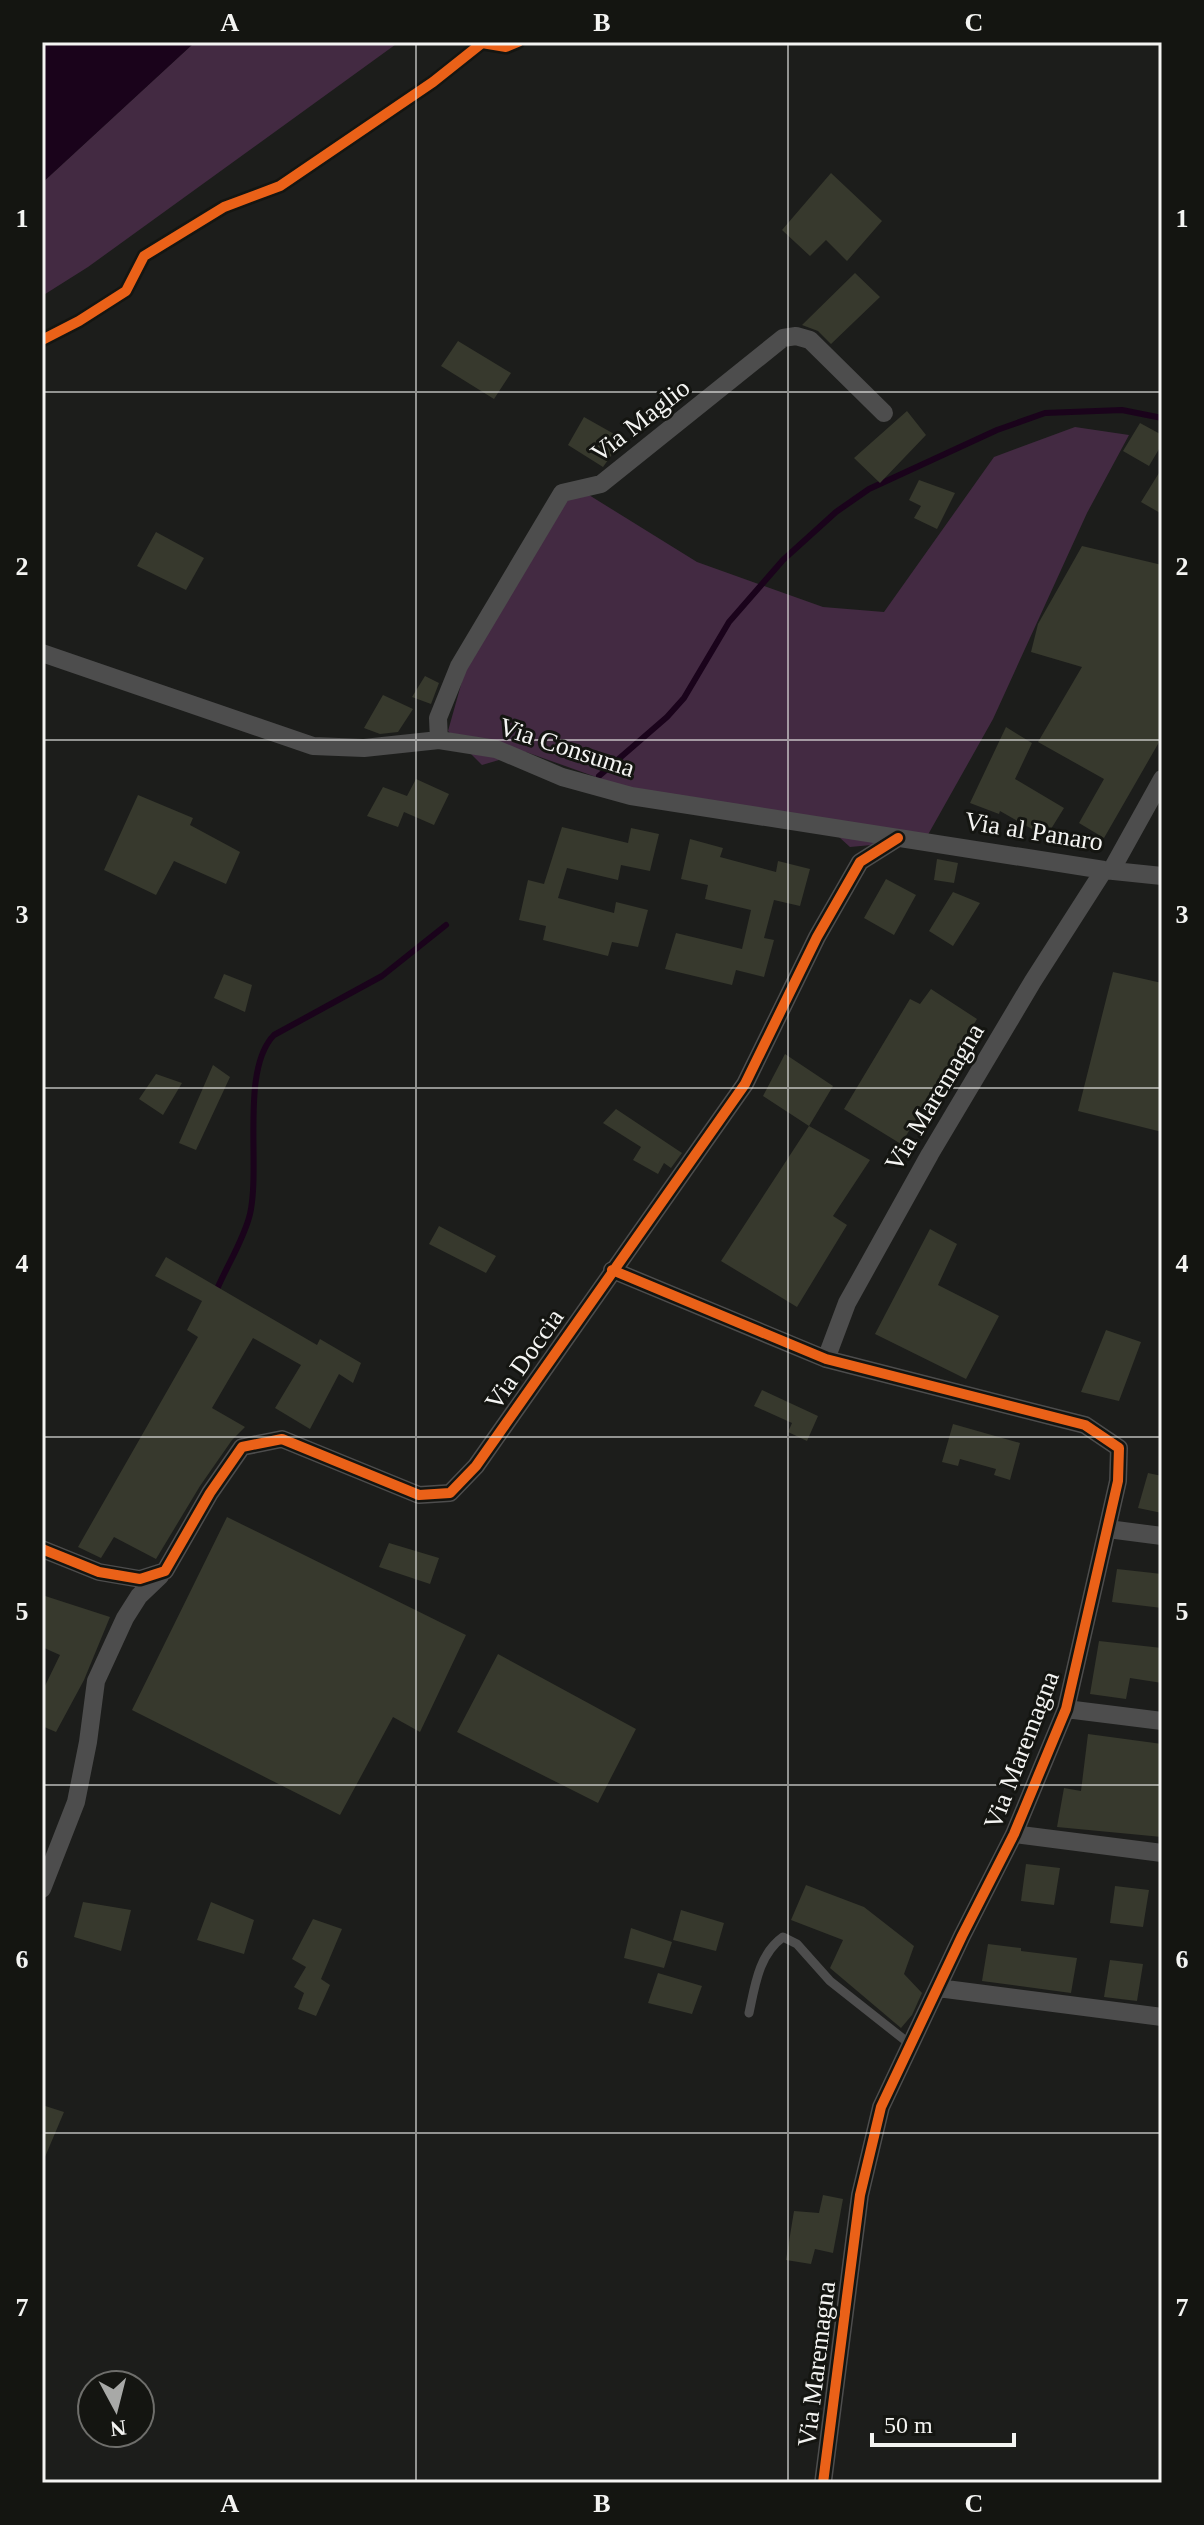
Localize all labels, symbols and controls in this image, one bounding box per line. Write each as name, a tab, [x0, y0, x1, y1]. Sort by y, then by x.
text: A	[221, 8, 240, 37]
text: B	[593, 8, 611, 37]
text: C	[965, 8, 983, 37]
text: 1	[16, 204, 29, 233]
text: 1	[1176, 204, 1189, 233]
street label: Via Maglio	[585, 373, 696, 468]
text: 2	[16, 552, 29, 581]
text: 2	[1176, 552, 1189, 581]
street label: Via Consuma	[495, 712, 639, 783]
street label: Via al Panaro	[963, 806, 1105, 857]
text: 3	[16, 900, 29, 929]
text: 3	[1176, 900, 1189, 929]
street label: Via Maremagna	[879, 1018, 990, 1176]
text: 4	[16, 1249, 29, 1278]
text: 4	[1176, 1249, 1189, 1278]
street label: Via Doccia	[479, 1303, 570, 1415]
text: 5	[16, 1597, 29, 1626]
text: 5	[1176, 1597, 1189, 1626]
street label: Via Maremagna	[978, 1667, 1065, 1833]
text: 6	[16, 1945, 29, 1974]
text: 6	[1176, 1945, 1189, 1974]
street label: Via Maremagna	[792, 2279, 841, 2449]
text: 7	[16, 2293, 29, 2322]
text: 7	[1176, 2293, 1189, 2322]
north arrow	[76, 2369, 156, 2449]
scale bar	[872, 2397, 1014, 2447]
text: 50 m	[884, 2412, 933, 2438]
text: N	[109, 2415, 128, 2442]
text: A	[221, 2489, 240, 2518]
text: B	[593, 2489, 611, 2518]
text: C	[965, 2489, 983, 2518]

